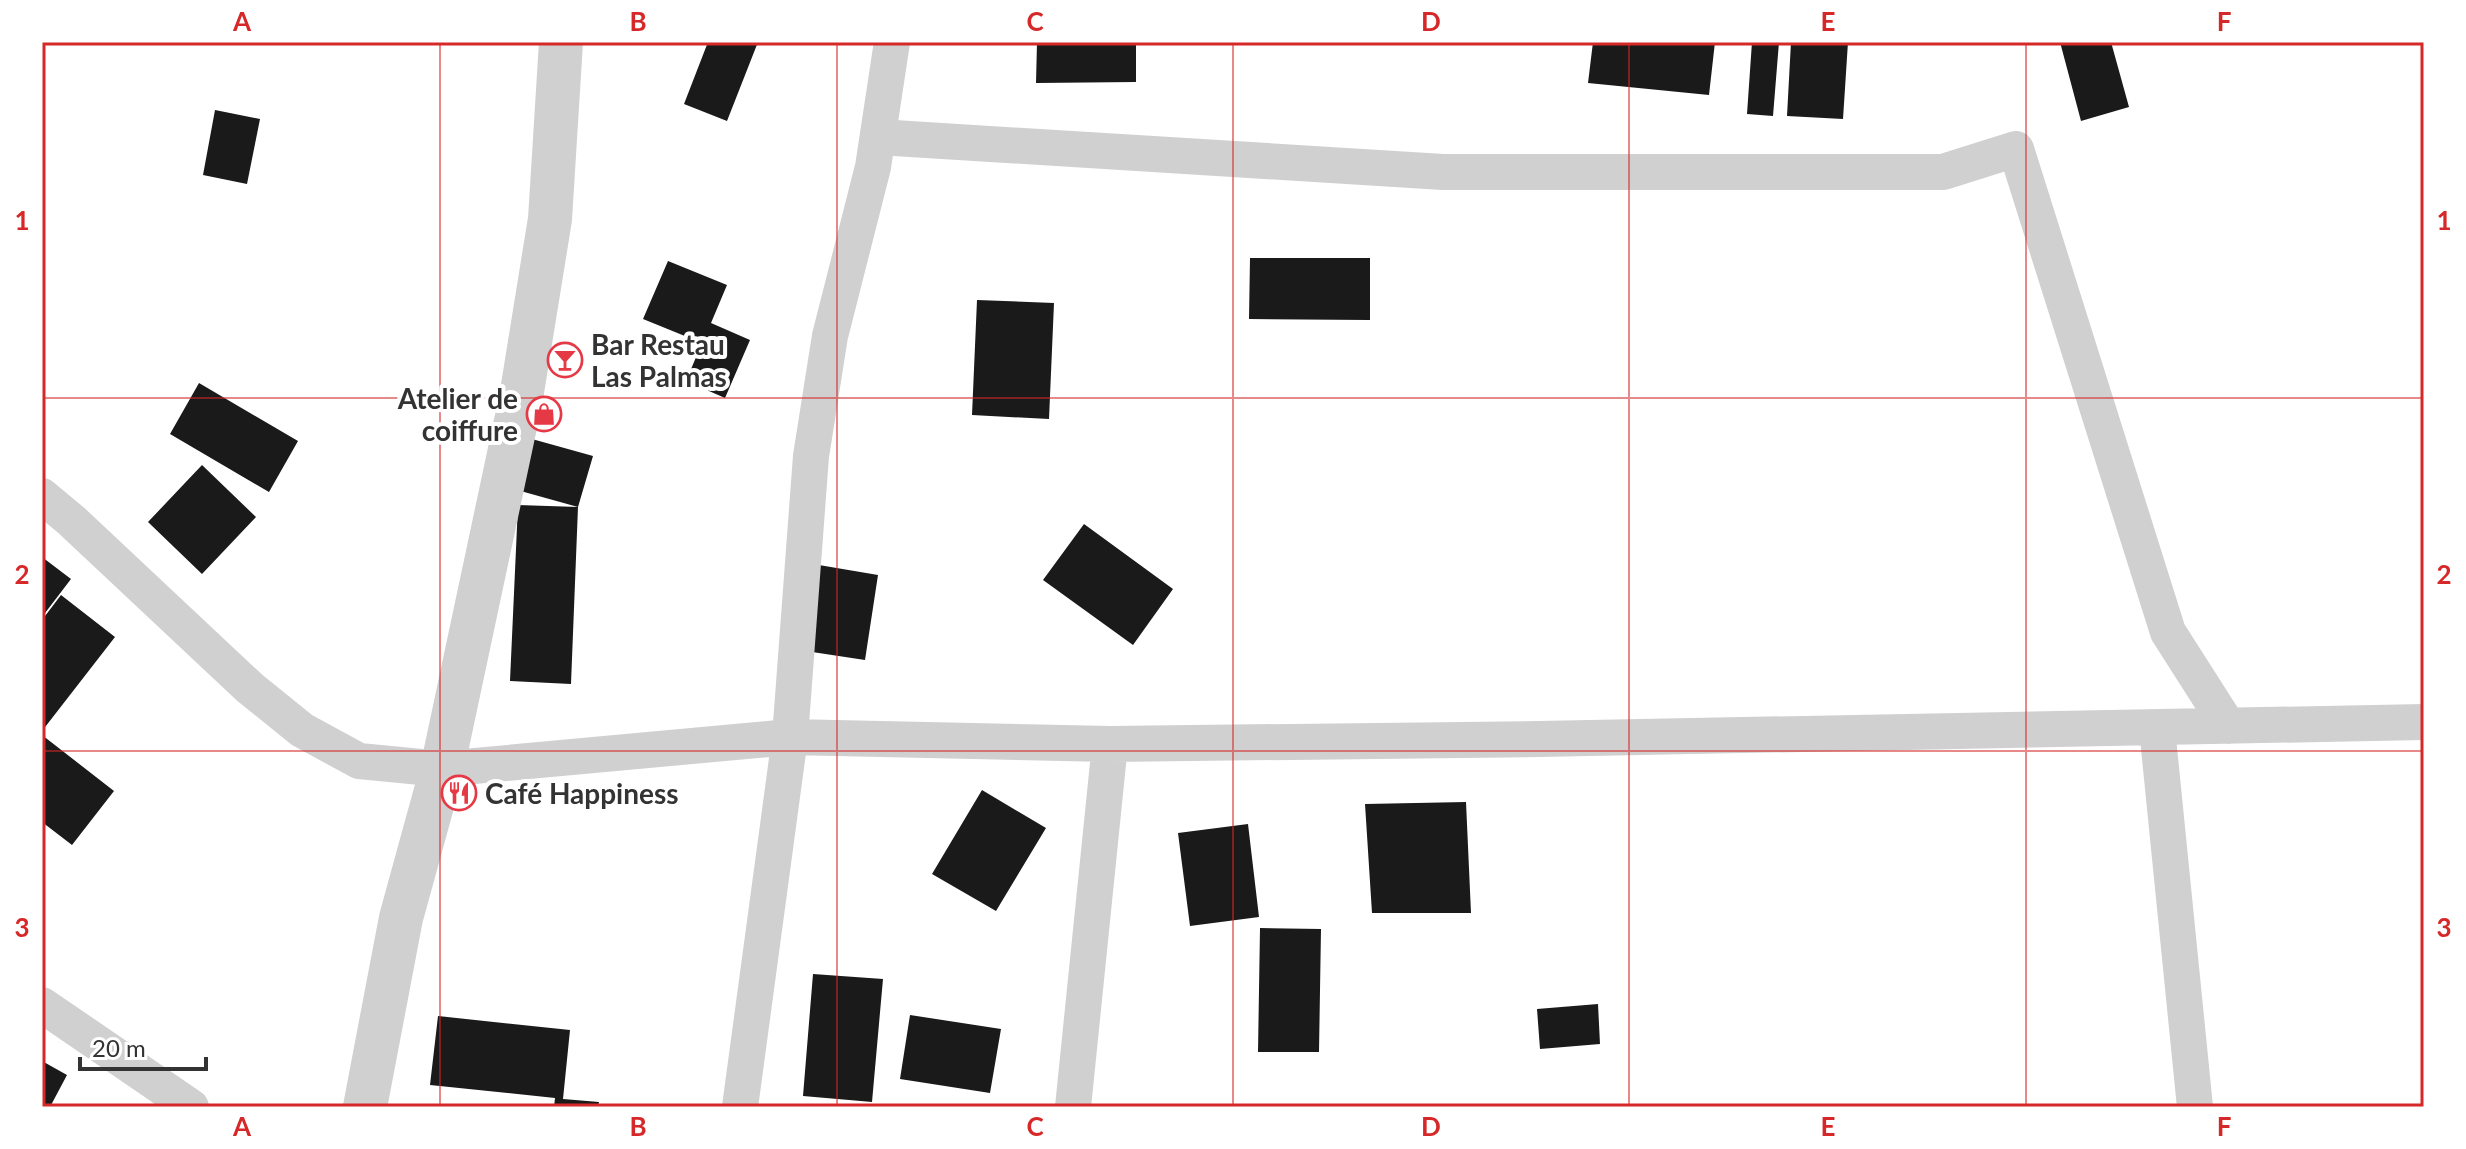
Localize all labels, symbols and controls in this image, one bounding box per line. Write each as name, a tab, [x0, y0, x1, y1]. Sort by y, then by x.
text: A	[232, 5, 252, 37]
text: B	[629, 5, 647, 37]
text: C	[1026, 5, 1044, 37]
text: D	[1421, 5, 1441, 37]
text: E	[1821, 5, 1835, 37]
text: F	[2217, 5, 2231, 37]
text: 1	[14, 204, 30, 236]
text: 1	[2436, 204, 2452, 236]
place label: Bar Restau Las Palmas	[591, 327, 727, 393]
bar icon: Bar Restau Las Palmas	[546, 341, 584, 379]
place label: Atelier de coiffure	[397, 381, 518, 447]
shop icon: Atelier de coiffure	[525, 395, 563, 433]
text: 2	[14, 558, 30, 590]
text: 2	[2436, 558, 2452, 590]
restaurant icon: Café Happiness	[440, 774, 478, 812]
place label: Café Happiness	[485, 776, 679, 810]
text: 3	[14, 911, 30, 943]
text: 3	[2436, 911, 2452, 943]
scale bar	[80, 1021, 206, 1071]
text: 20 m	[92, 1033, 146, 1062]
text: A	[232, 1110, 252, 1142]
text: B	[629, 1110, 647, 1142]
text: C	[1026, 1110, 1044, 1142]
text: D	[1421, 1110, 1441, 1142]
text: E	[1821, 1110, 1835, 1142]
text: F	[2217, 1110, 2231, 1142]

